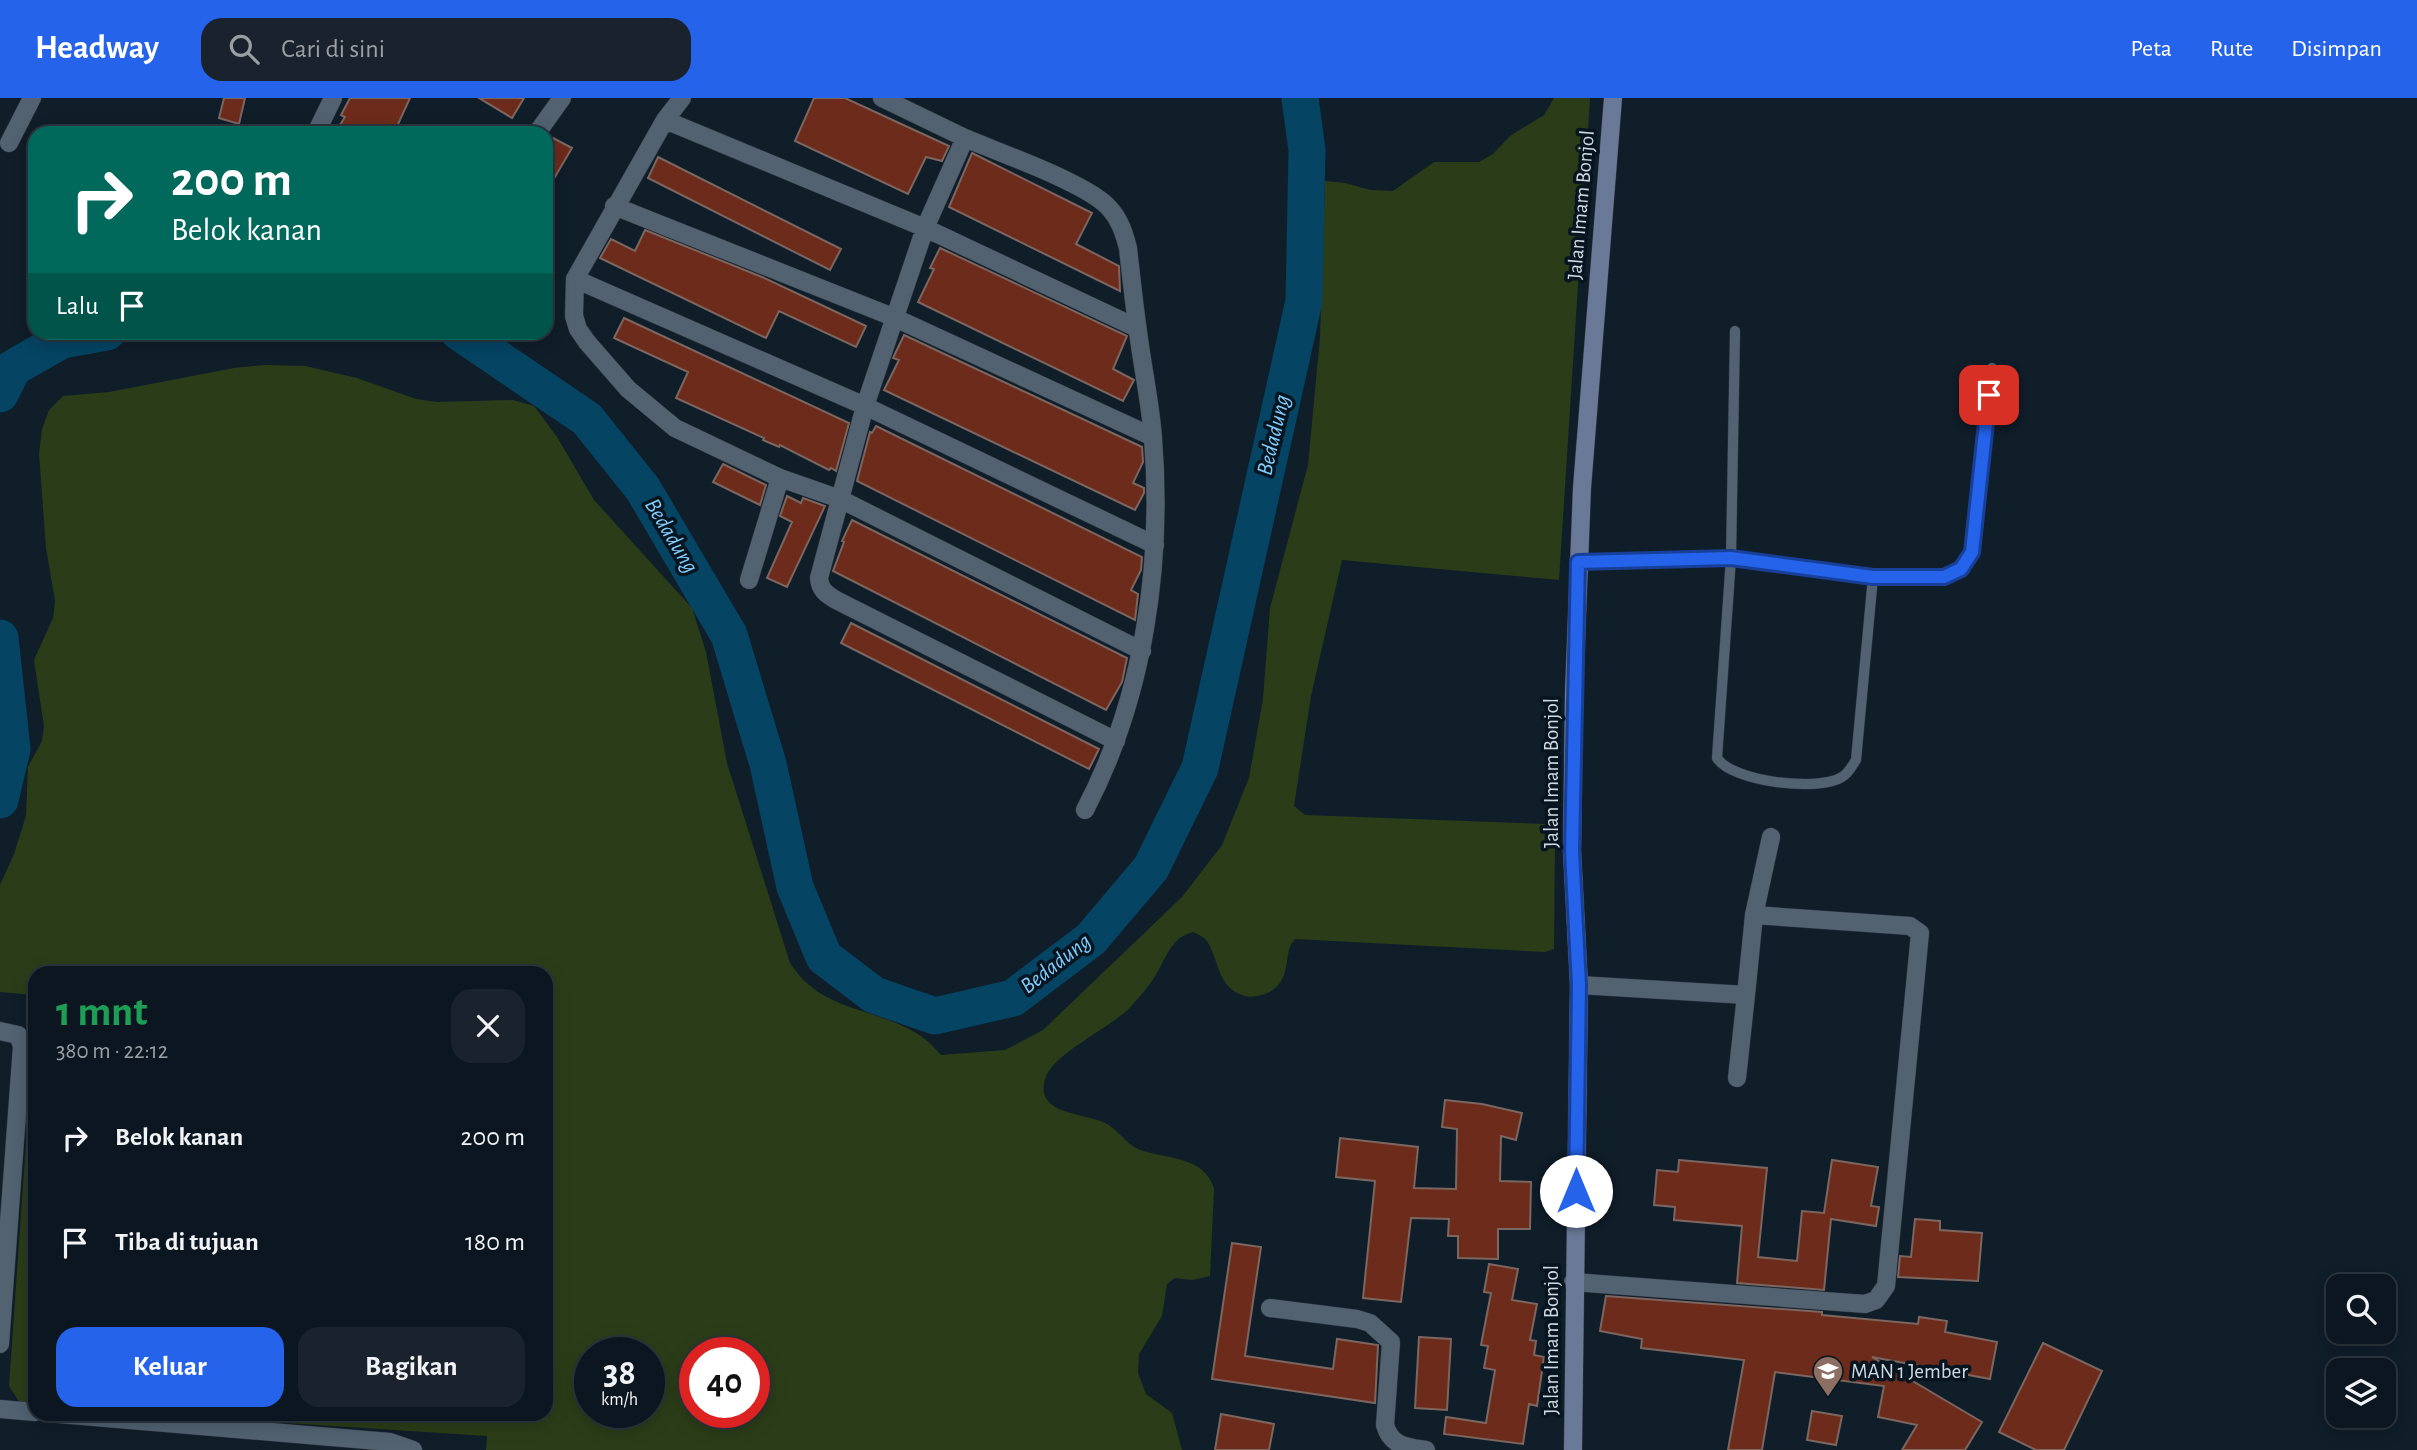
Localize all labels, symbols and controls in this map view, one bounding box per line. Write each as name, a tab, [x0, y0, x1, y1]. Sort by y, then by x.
search box	[201, 18, 691, 81]
icon: search	[225, 30, 263, 68]
text: Headway	[35, 32, 159, 65]
text: Cari di sini	[281, 36, 385, 62]
text: Peta	[2131, 37, 2172, 61]
text: Rute	[2210, 37, 2253, 61]
text: Disimpan	[2291, 37, 2382, 61]
street label: Jalan Imam Bonjol	[1564, 129, 1598, 281]
icon: right	[56, 154, 147, 245]
text: 200 m	[171, 156, 292, 205]
text: Belok kanan	[171, 214, 322, 246]
icon: arrive	[113, 287, 151, 325]
text: Lalu	[56, 293, 99, 319]
pin	[1959, 365, 2019, 425]
icon: arrive	[1970, 376, 2008, 414]
water label: Bedadung	[1254, 392, 1294, 478]
water label: Bedadung	[640, 495, 702, 577]
street label: Jalan Imam Bonjol	[1541, 698, 1562, 848]
water label: Bedadung	[1016, 930, 1096, 998]
button: close	[451, 989, 525, 1063]
text: 1 mnt	[56, 991, 148, 1033]
text: 380 m · 22:12	[56, 1040, 168, 1063]
icon: right	[56, 1119, 94, 1157]
text: Belok kanan	[115, 1124, 243, 1150]
text: 200 m	[461, 1124, 525, 1150]
position arrow	[1539, 1154, 1613, 1228]
icon: arrive	[56, 1224, 94, 1262]
text: Tiba di tujuan	[115, 1229, 259, 1255]
text: 180 m	[465, 1229, 525, 1255]
street label: Jalan Imam Bonjol	[1541, 1265, 1562, 1415]
map controls	[2326, 1274, 2396, 1428]
button: search	[2326, 1274, 2396, 1344]
button: Keluar	[56, 1327, 284, 1407]
button: Bagikan	[298, 1327, 525, 1407]
speed limit sign: 40	[679, 1337, 770, 1428]
school or university icon: MAN 1 Jember	[1811, 1354, 1845, 1398]
text: 38	[603, 1356, 636, 1391]
button: layers	[2326, 1358, 2396, 1428]
place label: MAN 1 Jember	[1851, 1361, 1968, 1382]
text: km/h	[601, 1391, 638, 1409]

